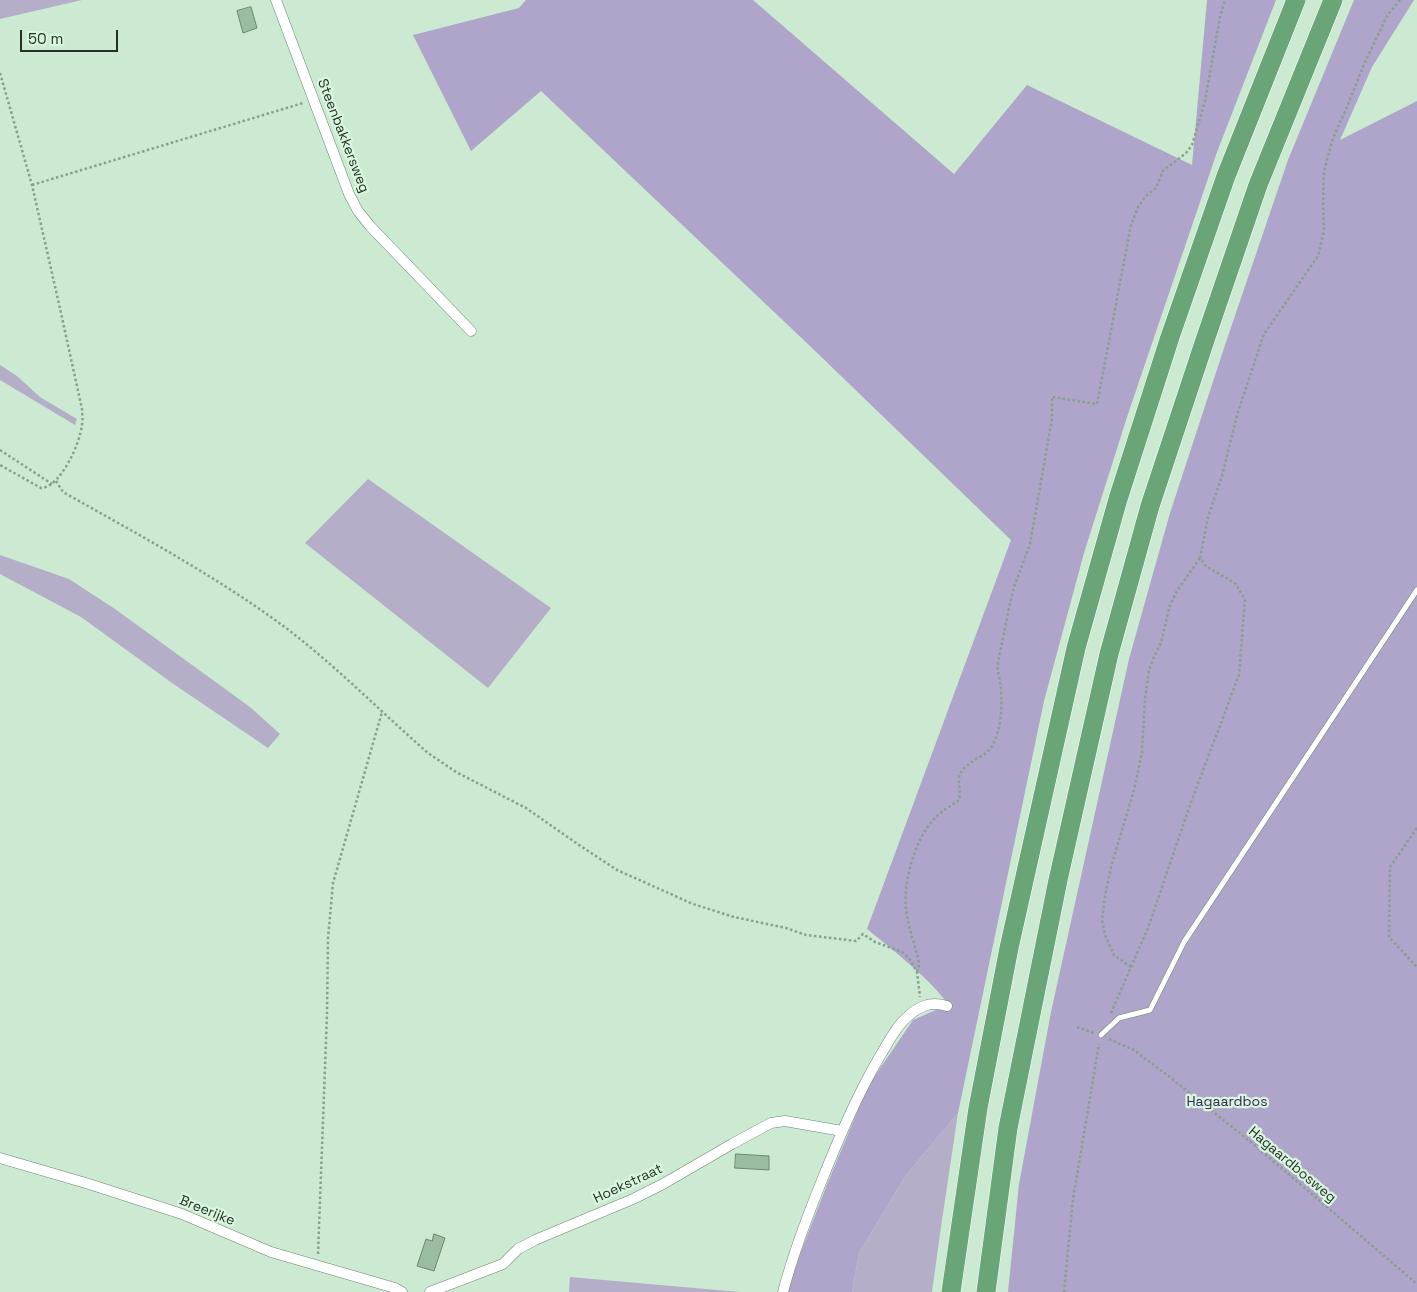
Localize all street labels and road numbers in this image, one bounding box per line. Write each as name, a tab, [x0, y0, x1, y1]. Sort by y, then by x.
street label: Steenbakkersweg	[314, 77, 372, 195]
street label: Hagaardbosweg	[1245, 1123, 1339, 1207]
street label: Hoekstraat	[591, 1161, 665, 1207]
street label: Breerijke	[177, 1192, 237, 1230]

